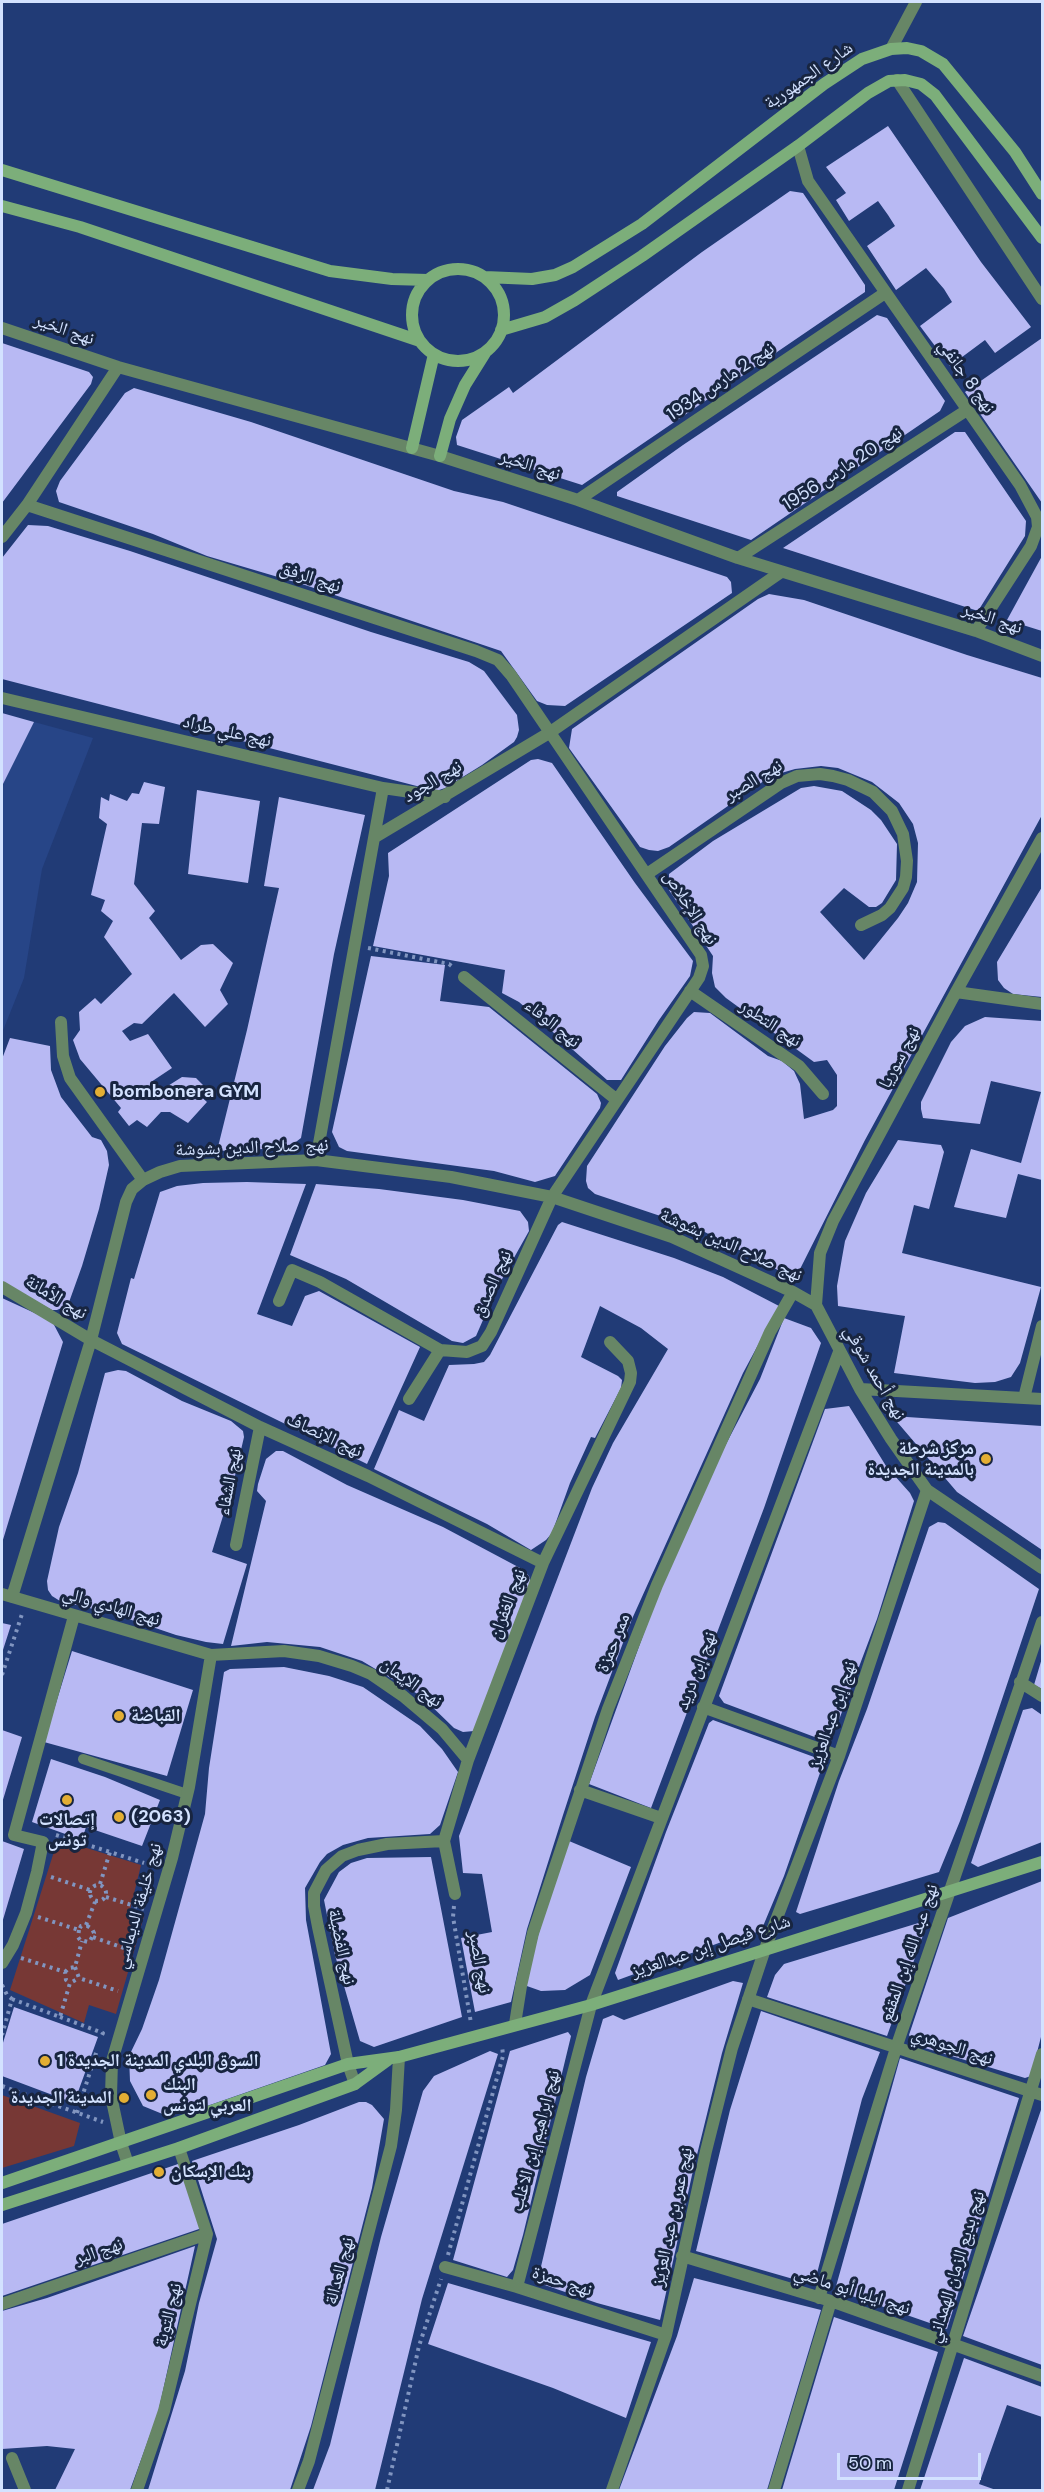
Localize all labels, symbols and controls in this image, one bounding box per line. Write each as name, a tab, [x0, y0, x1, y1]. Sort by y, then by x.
street label: شارع الجمهورية	[761, 38, 857, 114]
street label: نهج الخير	[31, 310, 97, 350]
street label: نهج 8 جانفي	[933, 336, 999, 418]
street label: نهج 2 مارس 1934	[663, 338, 779, 426]
street label: نهج 20 مارس 1956	[779, 422, 907, 516]
street label: نهج الخير	[497, 446, 563, 486]
street label: نهج الرفق	[277, 558, 343, 598]
street label: نهج الخير	[959, 599, 1025, 639]
street label: نهج علي طراد	[181, 711, 273, 753]
street label: نهج الصبر	[721, 755, 787, 807]
street label: نهج الجود	[400, 756, 466, 808]
street label: نهج الإخلاص	[658, 867, 722, 949]
street label: نهج الوفاء	[520, 995, 584, 1053]
street label: نهج التطور	[735, 996, 805, 1052]
street label: نهج سوريا	[875, 1024, 925, 1092]
place label: bombonera GYM	[112, 1081, 259, 1103]
marker: bombonera GYM	[93, 1085, 107, 1099]
street label: نهج صلاح الدين بشوشة	[175, 1135, 329, 1161]
street label: نهج صلاح الدين بشوشة	[657, 1205, 805, 1287]
street label: نهج الصدق	[469, 1247, 517, 1321]
street label: نهج الأمانة	[21, 1271, 91, 1325]
street label: نهج أحمد شوقي	[838, 1322, 910, 1424]
street label: نهج الإنصاف	[283, 1409, 365, 1463]
place label: مركز شرطة بالمدينة الجديدة	[868, 1438, 974, 1480]
street label: نهج الشفاء	[213, 1447, 247, 1517]
marker: مركز شرطة بالمدينة الجديدة	[979, 1452, 993, 1466]
street label: نهج الغفران	[485, 1566, 531, 1642]
street label: نهج الهادي والي	[60, 1583, 162, 1631]
street label: ممر حمزة	[593, 1611, 635, 1675]
street label: نهج إبن دريد	[672, 1629, 722, 1713]
street label: نهج الإيمان	[376, 1653, 446, 1713]
street label: نهج إبن عبدالعزيز	[805, 1658, 861, 1772]
place label: القباضة	[131, 1705, 181, 1727]
marker: القباضة	[112, 1709, 126, 1723]
marker: إتصالات تونس	[60, 1793, 74, 1807]
place label: (2063)	[131, 1806, 191, 1828]
place label: إتصالات تونس	[39, 1809, 95, 1852]
marker: (2063)	[112, 1810, 126, 1824]
street label: نهج خليفة الديماسي	[111, 1841, 167, 1971]
street label: نهج عبد الله إبن المقفع	[876, 1881, 944, 2025]
street label: نهج الفضيلة	[322, 1907, 360, 1987]
street label: شارع فيصل إبن عبدالعزيز	[629, 1911, 793, 1983]
street label: نهج الصبر	[463, 1929, 495, 1995]
street label: نهج الجوهري	[908, 2024, 996, 2070]
place label: السوق البلدي المدينة الجديدة 1	[57, 2050, 259, 2072]
marker: السوق البلدي المدينة الجديدة 1	[38, 2054, 52, 2068]
street label: نهج ابراهيم إبن الاغلب	[507, 2068, 565, 2214]
place label: البنك العربي لتونس	[163, 2074, 252, 2116]
place label: المدينة الجديدة	[11, 2087, 112, 2109]
marker: البنك العربي لتونس	[144, 2088, 158, 2102]
marker: المدينة الجديدة	[117, 2091, 131, 2105]
street label: نهج عمر بن عبد العزيز	[648, 2146, 698, 2288]
place label: بنك الإسكان	[171, 2161, 251, 2183]
marker: بنك الإسكان	[152, 2165, 166, 2179]
street label: نهج بديع الزمان الهمداني	[924, 2188, 990, 2346]
street label: نهج البر	[72, 2234, 126, 2270]
street label: نهج العدالة	[321, 2235, 359, 2307]
street label: نهج حمزة	[529, 2262, 595, 2302]
street label: نهج ايليا أبو ماضي	[791, 2262, 913, 2320]
street label: نهج التوبة	[151, 2281, 187, 2349]
scale bar	[840, 2441, 984, 2479]
text: 50 m	[848, 2451, 892, 2475]

